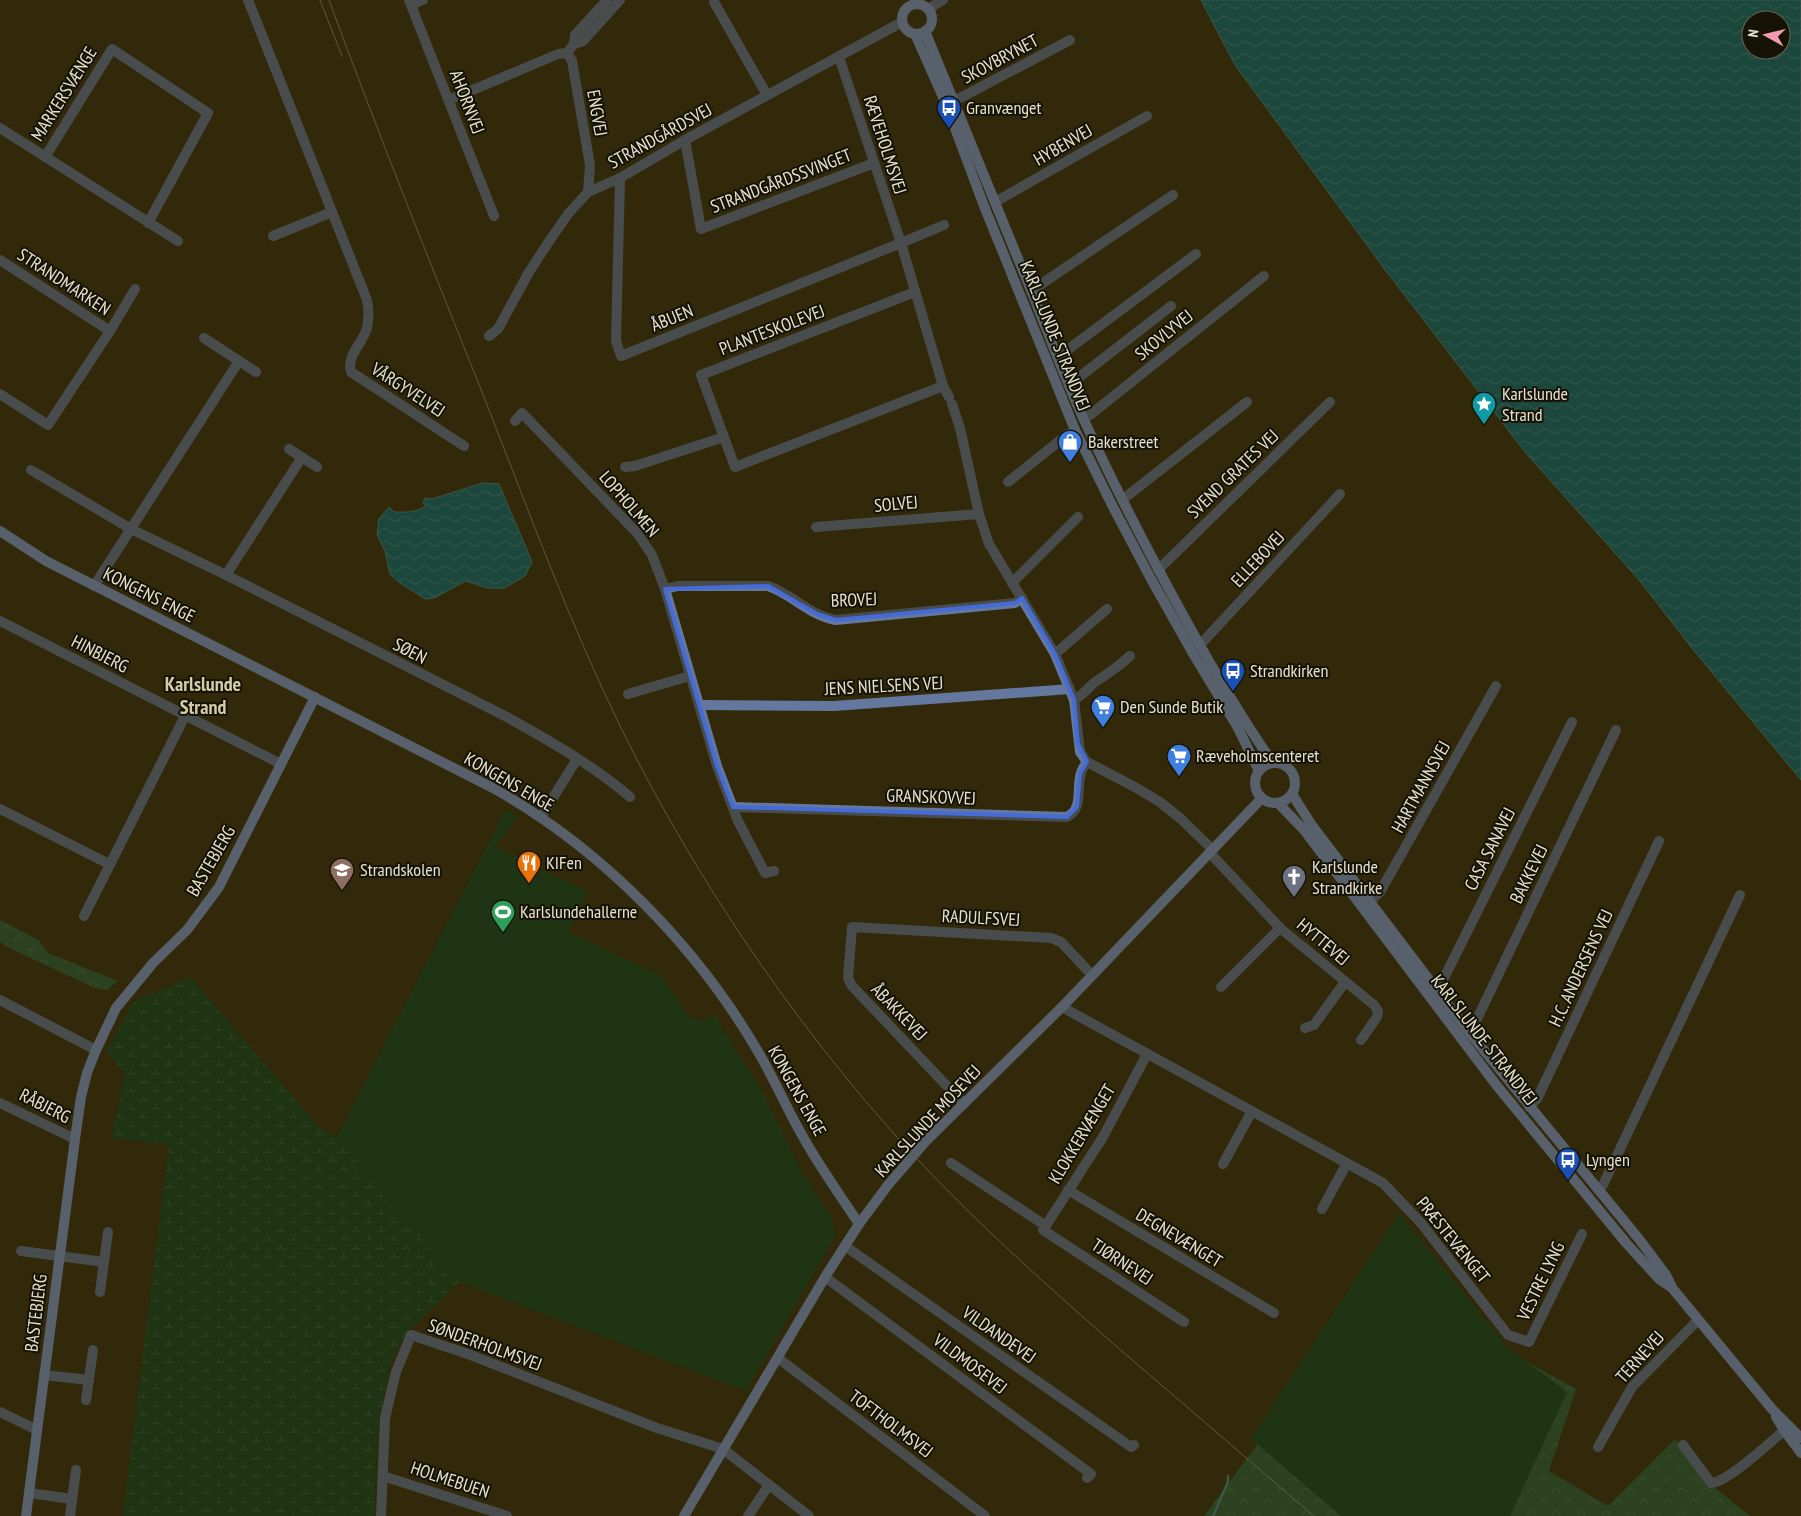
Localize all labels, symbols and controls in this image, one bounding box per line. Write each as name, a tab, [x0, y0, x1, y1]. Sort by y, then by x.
north arrow	[1741, 10, 1791, 60]
text: N	[1744, 28, 1763, 38]
street label: SKOVBRYNET	[957, 29, 1042, 88]
street label: MARKERSVÆNGE	[25, 42, 102, 145]
street label: AHORNVEJ	[445, 67, 490, 137]
street label: ENGVEJ	[582, 88, 613, 138]
street label: RÆVEHOLMSVEJ	[859, 93, 912, 197]
bus stop icon: Granvænget	[936, 95, 962, 129]
place label: Granvænget	[966, 96, 1042, 119]
street label: STRANDGÅRDSVEJ	[604, 98, 716, 174]
street label: HYBENVEJ	[1029, 119, 1096, 171]
street label: STRANDGÅRDSSVINGET	[707, 143, 855, 218]
street label: STRANDMARKEN	[13, 243, 115, 320]
street label: KARLSLUNDE STRANDVEJ	[1015, 257, 1096, 414]
street label: ÅBUEN	[647, 299, 696, 336]
street label: PLANTESKOLEVEJ	[716, 299, 828, 360]
street label: SKOVLYVEJ	[1130, 304, 1197, 365]
street label: VÅRGYVELVEJ	[366, 357, 450, 422]
place label: Karlslunde Strand	[1502, 382, 1568, 426]
place icon: Karlslunde Strand	[1471, 391, 1497, 425]
street label: SVEND GRATES VEJ	[1182, 424, 1283, 523]
shop icon: Bakerstreet	[1057, 429, 1083, 463]
place label: Bakerstreet	[1088, 430, 1159, 453]
street label: LOPHOLMEN	[594, 466, 664, 542]
street label: SOLVEJ	[873, 490, 919, 517]
street label: ELLEBOVEJ	[1226, 526, 1289, 592]
street label: KONGENS ENGE	[100, 562, 199, 627]
street label: BROVEJ	[830, 587, 878, 612]
street label: HINBJERG	[68, 629, 133, 678]
street label: SØEN	[389, 632, 431, 669]
bus stop icon: Strandkirken	[1220, 658, 1246, 692]
place label: Strandkirken	[1250, 659, 1328, 682]
district label: Karlslunde Strand	[165, 671, 241, 720]
street label: JENS NIELSENS VEJ	[823, 671, 944, 700]
supermarket icon: Den Sunde Butik	[1090, 694, 1116, 728]
place label: Den Sunde Butik	[1120, 695, 1223, 718]
street label: HARTMANNSVEJ	[1386, 737, 1455, 837]
supermarket icon: Ræveholmscenteret	[1166, 743, 1192, 777]
place label: Ræveholmscenteret	[1196, 744, 1319, 767]
street label: KONGENS ENGE	[460, 747, 558, 816]
street label: GRANSKOVVEJ	[886, 783, 976, 810]
street label: CASA SANAVEJ	[1459, 804, 1520, 894]
street label: BASTEBJERG	[181, 821, 240, 900]
street label: BAKKEVEJ	[1504, 840, 1553, 907]
restaurant icon: KIFen	[516, 850, 542, 884]
place label: KIFen	[546, 851, 582, 874]
place label: Karlslunde Strandkirke	[1312, 855, 1383, 899]
school or university icon: Strandskolen	[329, 857, 355, 891]
place label: Strandskolen	[360, 858, 441, 881]
church icon: Karlslunde Strandkirke	[1281, 864, 1307, 898]
sports icon: Karlslundehallerne	[490, 899, 516, 933]
place label: Karlslundehallerne	[520, 900, 637, 923]
street label: RADULFSVEJ	[941, 904, 1021, 931]
street label: H.C. ANDERSENS VEJ	[1543, 905, 1618, 1030]
street label: HYTTEVEJ	[1292, 913, 1354, 970]
street label: KARLSLUNDE STRANDVEJ	[1426, 970, 1543, 1110]
street label: ÅBAKKEVEJ	[866, 978, 932, 1045]
street label: KONGENS ENGE	[763, 1042, 832, 1140]
street label: KARLSLUNDE MOSEVEJ	[870, 1060, 986, 1182]
street label: KLOKKERVÆNGET	[1043, 1080, 1120, 1188]
street label: RÅBJERG	[16, 1083, 75, 1128]
bus stop icon: Lyngen	[1555, 1147, 1581, 1181]
place label: Lyngen	[1586, 1148, 1630, 1171]
street label: PRÆSTEVÆNGET	[1412, 1192, 1495, 1287]
street label: DEGNEVÆNGET	[1132, 1203, 1227, 1272]
street label: TJØRNEVEJ	[1087, 1233, 1157, 1290]
street label: VESTRE LYNG	[1511, 1238, 1569, 1325]
street label: BASTEBJERG	[19, 1273, 52, 1353]
street label: VILDANDEVEJ	[957, 1300, 1041, 1368]
street label: SØNDERHOLMSVEJ	[425, 1313, 545, 1376]
street label: TERNEVEJ	[1610, 1326, 1669, 1387]
street label: VILDMOSEVEJ	[928, 1328, 1012, 1399]
street label: TOFTHOLMSVEJ	[845, 1385, 938, 1463]
street label: HOLMEBUEN	[408, 1456, 492, 1503]

